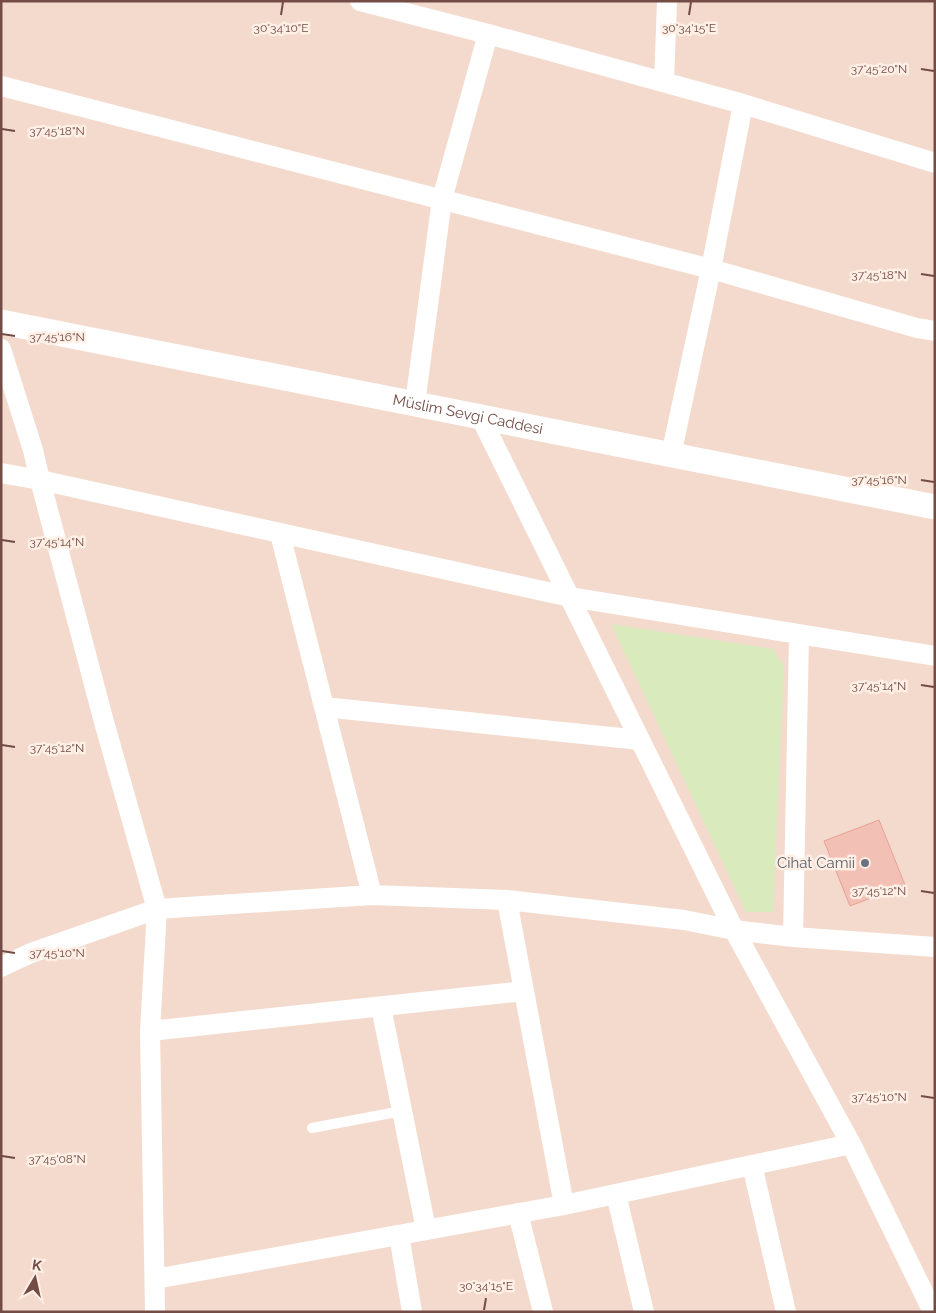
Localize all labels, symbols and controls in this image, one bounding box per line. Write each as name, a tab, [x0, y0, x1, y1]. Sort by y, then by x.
text: 30°34'10"E	[254, 21, 309, 35]
text: 30°34'15"E	[662, 21, 716, 35]
text: 37°45'20"N	[851, 62, 907, 76]
text: 37°45'18"N	[29, 124, 85, 138]
text: 37°45'18"N	[851, 268, 907, 282]
text: 37°45'16"N	[29, 330, 85, 344]
street label: Müslim Sevgi Caddesi	[391, 391, 545, 438]
text: 37°45'16"N	[851, 473, 907, 487]
text: 37°45'14"N	[30, 535, 84, 549]
text: 37°45'14"N	[852, 679, 906, 693]
text: 37°45'12"N	[30, 741, 84, 755]
place label: Cihat Camii	[777, 854, 855, 872]
marker: Cihat Camii	[859, 857, 871, 869]
text: 37°45'12"N	[852, 884, 906, 898]
text: 37°45'10"N	[29, 946, 85, 960]
text: 37°45'10"N	[851, 1090, 907, 1104]
text: 37°45'08"N	[28, 1152, 86, 1166]
north arrow	[10, 1253, 60, 1303]
text: K	[31, 1257, 44, 1274]
text: 30°34'15"E	[459, 1279, 513, 1293]

